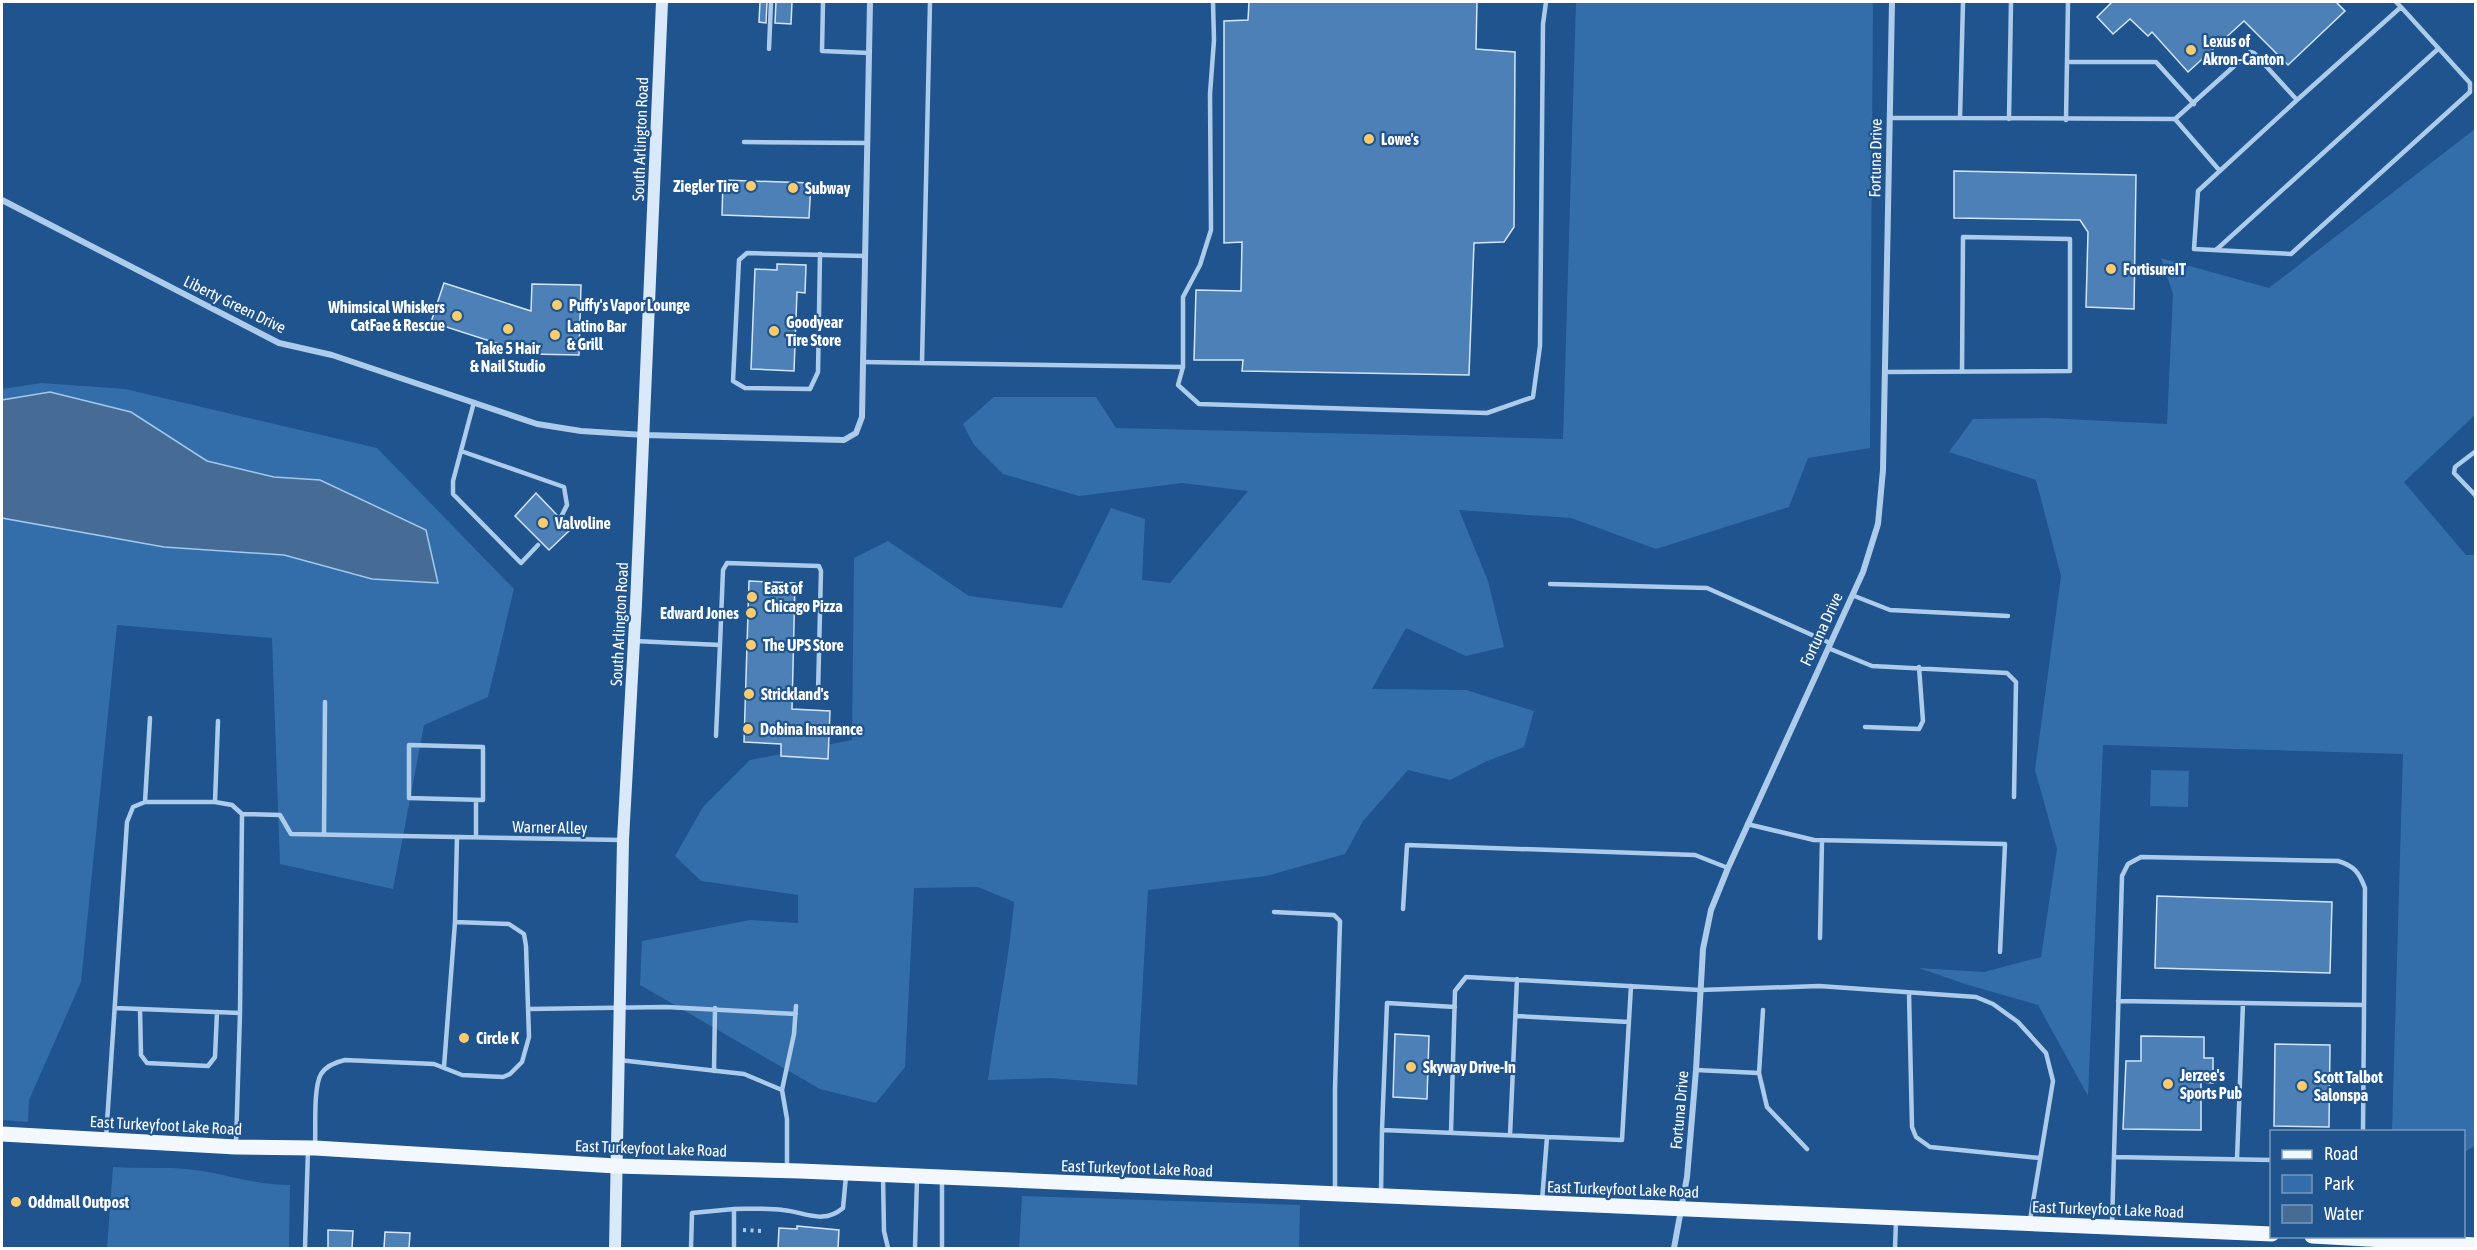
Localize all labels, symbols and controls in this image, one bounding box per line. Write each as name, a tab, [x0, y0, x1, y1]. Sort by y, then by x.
place label: Lexus of Akron-Canton	[2202, 32, 2284, 68]
marker: Lexus of Akron-Canton	[2184, 43, 2198, 57]
street label: South Arlington Road	[629, 77, 652, 201]
street label: Fortuna Drive	[1865, 118, 1885, 198]
place label: Lowe's	[1381, 130, 1419, 148]
marker: Lowe's	[1362, 132, 1376, 146]
place label: Ziegler Tire	[673, 177, 739, 195]
marker: Ziegler Tire	[744, 179, 758, 193]
place label: Subway	[805, 179, 851, 197]
marker: Subway	[786, 181, 800, 195]
place label: FortisureIT	[2123, 260, 2187, 278]
marker: FortisureIT	[2104, 262, 2118, 276]
street label: Liberty Green Drive	[181, 272, 289, 337]
place label: Puffy's Vapor Lounge	[569, 296, 690, 314]
place label: Whimsical Whiskers CatFae & Rescue	[327, 298, 445, 334]
marker: Puffy's Vapor Lounge	[550, 298, 564, 312]
marker: Whimsical Whiskers CatFae & Rescue	[450, 309, 464, 323]
place label: Goodyear Tire Store	[786, 313, 843, 349]
place label: Latino Bar & Grill	[567, 317, 626, 353]
marker: Take 5 Hair & Nail Studio	[501, 322, 515, 336]
marker: Goodyear Tire Store	[767, 324, 781, 338]
marker: Latino Bar & Grill	[548, 328, 562, 342]
place label: Take 5 Hair & Nail Studio	[470, 339, 546, 375]
place label: Valvoline	[554, 514, 611, 532]
marker: Valvoline	[536, 516, 550, 530]
street label: South Arlington Road	[607, 562, 632, 687]
place label: East of Chicago Pizza	[764, 579, 843, 615]
street label: Fortuna Drive	[1796, 589, 1846, 669]
marker: East of Chicago Pizza	[745, 590, 759, 604]
place label: Edward Jones	[660, 604, 739, 622]
marker: Edward Jones	[744, 606, 758, 620]
place label: The UPS Store	[763, 636, 844, 654]
marker: The UPS Store	[744, 638, 758, 652]
place label: Strickland's	[761, 685, 829, 703]
marker: Strickland's	[742, 687, 756, 701]
place label: Dobina Insurance	[760, 720, 863, 738]
marker: Dobina Insurance	[741, 722, 755, 736]
street label: Warner Alley	[512, 817, 588, 838]
place label: Circle K	[476, 1029, 519, 1047]
marker: Circle K	[457, 1031, 471, 1045]
place label: Skyway Drive-In	[1423, 1058, 1516, 1076]
marker: Skyway Drive-In	[1404, 1060, 1418, 1074]
place label: Jerzee's Sports Pub	[2179, 1066, 2242, 1102]
place label: Scott Talbot Salonspa	[2314, 1068, 2383, 1104]
street label: Fortuna Drive	[1667, 1070, 1691, 1150]
marker: Jerzee's Sports Pub	[2161, 1077, 2175, 1091]
marker: Scott Talbot Salonspa	[2295, 1079, 2309, 1093]
street label: East Turkeyfoot Lake Road	[89, 1112, 243, 1139]
legend	[2270, 1130, 2465, 1238]
street label: East Turkeyfoot Lake Road	[574, 1136, 727, 1161]
text: Road	[2324, 1143, 2358, 1164]
street label: East Turkeyfoot Lake Road	[1060, 1156, 1213, 1181]
text: Park	[2324, 1173, 2354, 1194]
street label: East Turkeyfoot Lake Road	[1546, 1177, 1699, 1202]
place label: Oddmall Outpost	[28, 1193, 130, 1211]
marker: Oddmall Outpost	[9, 1195, 23, 1209]
street label: East Turkeyfoot Lake Road	[2031, 1197, 2184, 1222]
text: Water	[2324, 1203, 2364, 1224]

